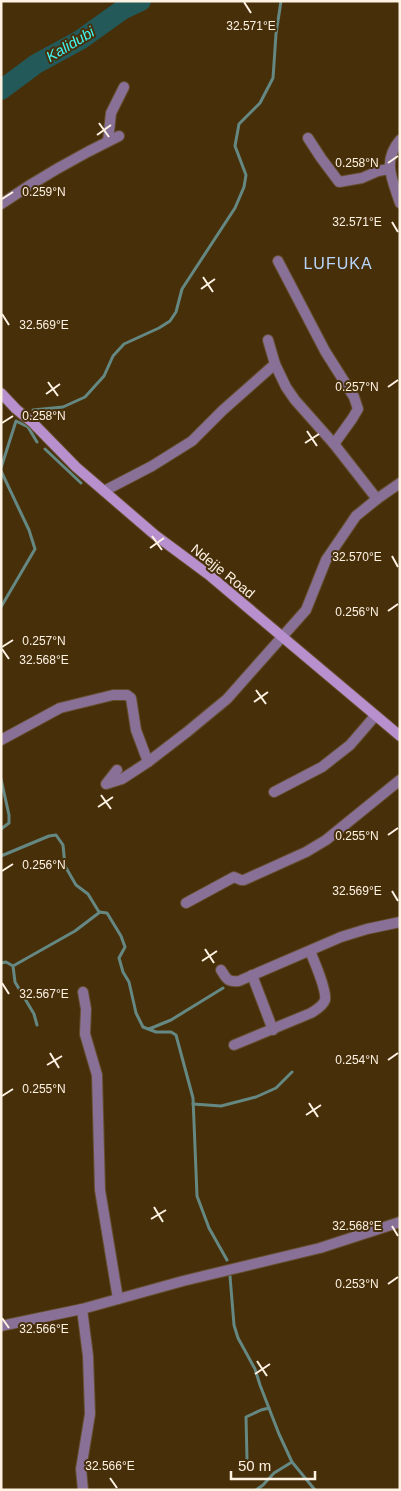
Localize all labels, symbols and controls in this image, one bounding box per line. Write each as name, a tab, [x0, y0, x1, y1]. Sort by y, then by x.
text: 32.571°E	[226, 19, 276, 33]
water label: Kalidubi	[43, 23, 98, 65]
text: 0.258°N	[335, 156, 379, 170]
text: 0.259°N	[22, 185, 66, 199]
text: 32.571°E	[332, 215, 382, 229]
district label: LUFUKA	[303, 255, 373, 272]
text: 32.569°E	[19, 318, 69, 332]
text: 0.257°N	[335, 380, 379, 394]
text: 0.258°N	[22, 409, 66, 423]
street label: Ndejje Road	[188, 541, 258, 601]
text: 32.570°E	[332, 550, 382, 564]
text: 0.256°N	[335, 605, 379, 619]
text: 0.257°N	[22, 634, 66, 648]
text: 32.568°E	[19, 653, 69, 667]
text: 0.255°N	[335, 829, 379, 843]
text: 0.256°N	[22, 858, 66, 872]
text: 32.569°E	[332, 884, 382, 898]
text: 32.567°E	[19, 987, 69, 1001]
text: 0.254°N	[335, 1053, 379, 1067]
text: 0.255°N	[22, 1082, 66, 1096]
text: 32.568°E	[332, 1219, 382, 1233]
text: 0.253°N	[335, 1277, 379, 1291]
text: 32.566°E	[19, 1322, 69, 1336]
scale bar	[231, 1448, 315, 1480]
text: 50 m	[238, 1457, 271, 1474]
text: 32.566°E	[85, 1459, 135, 1473]

